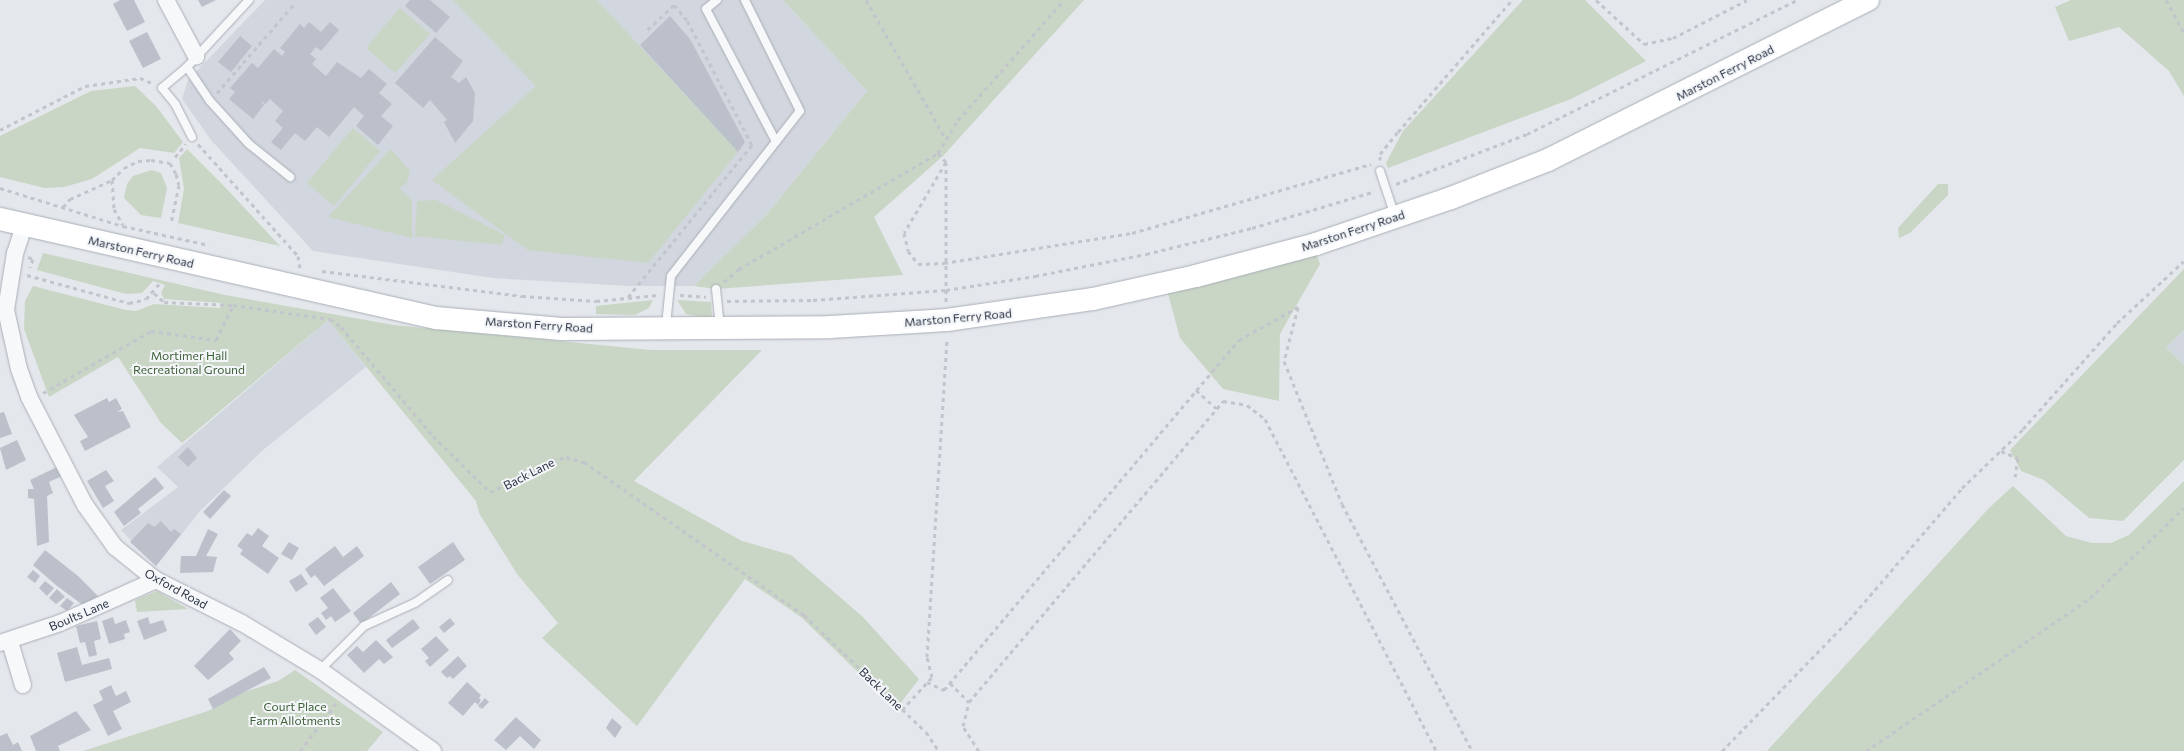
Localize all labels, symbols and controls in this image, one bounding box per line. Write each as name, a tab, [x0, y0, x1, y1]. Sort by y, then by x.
street label: Marston Ferry Road	[1674, 42, 1776, 104]
street label: Marston Ferry Road	[1299, 207, 1407, 255]
street label: Marston Ferry Road	[87, 233, 195, 271]
street label: Marston Ferry Road	[904, 306, 1012, 330]
street label: Marston Ferry Road	[485, 314, 593, 336]
park label: Mortimer Hall Recreational Ground	[133, 349, 245, 377]
street label: Back Lane	[501, 455, 557, 493]
street label: Oxford Road	[142, 566, 210, 612]
street label: Boults Lane	[47, 596, 111, 634]
street label: Back Lane	[856, 665, 906, 713]
park label: Court Place Farm Allotments	[250, 700, 340, 728]

